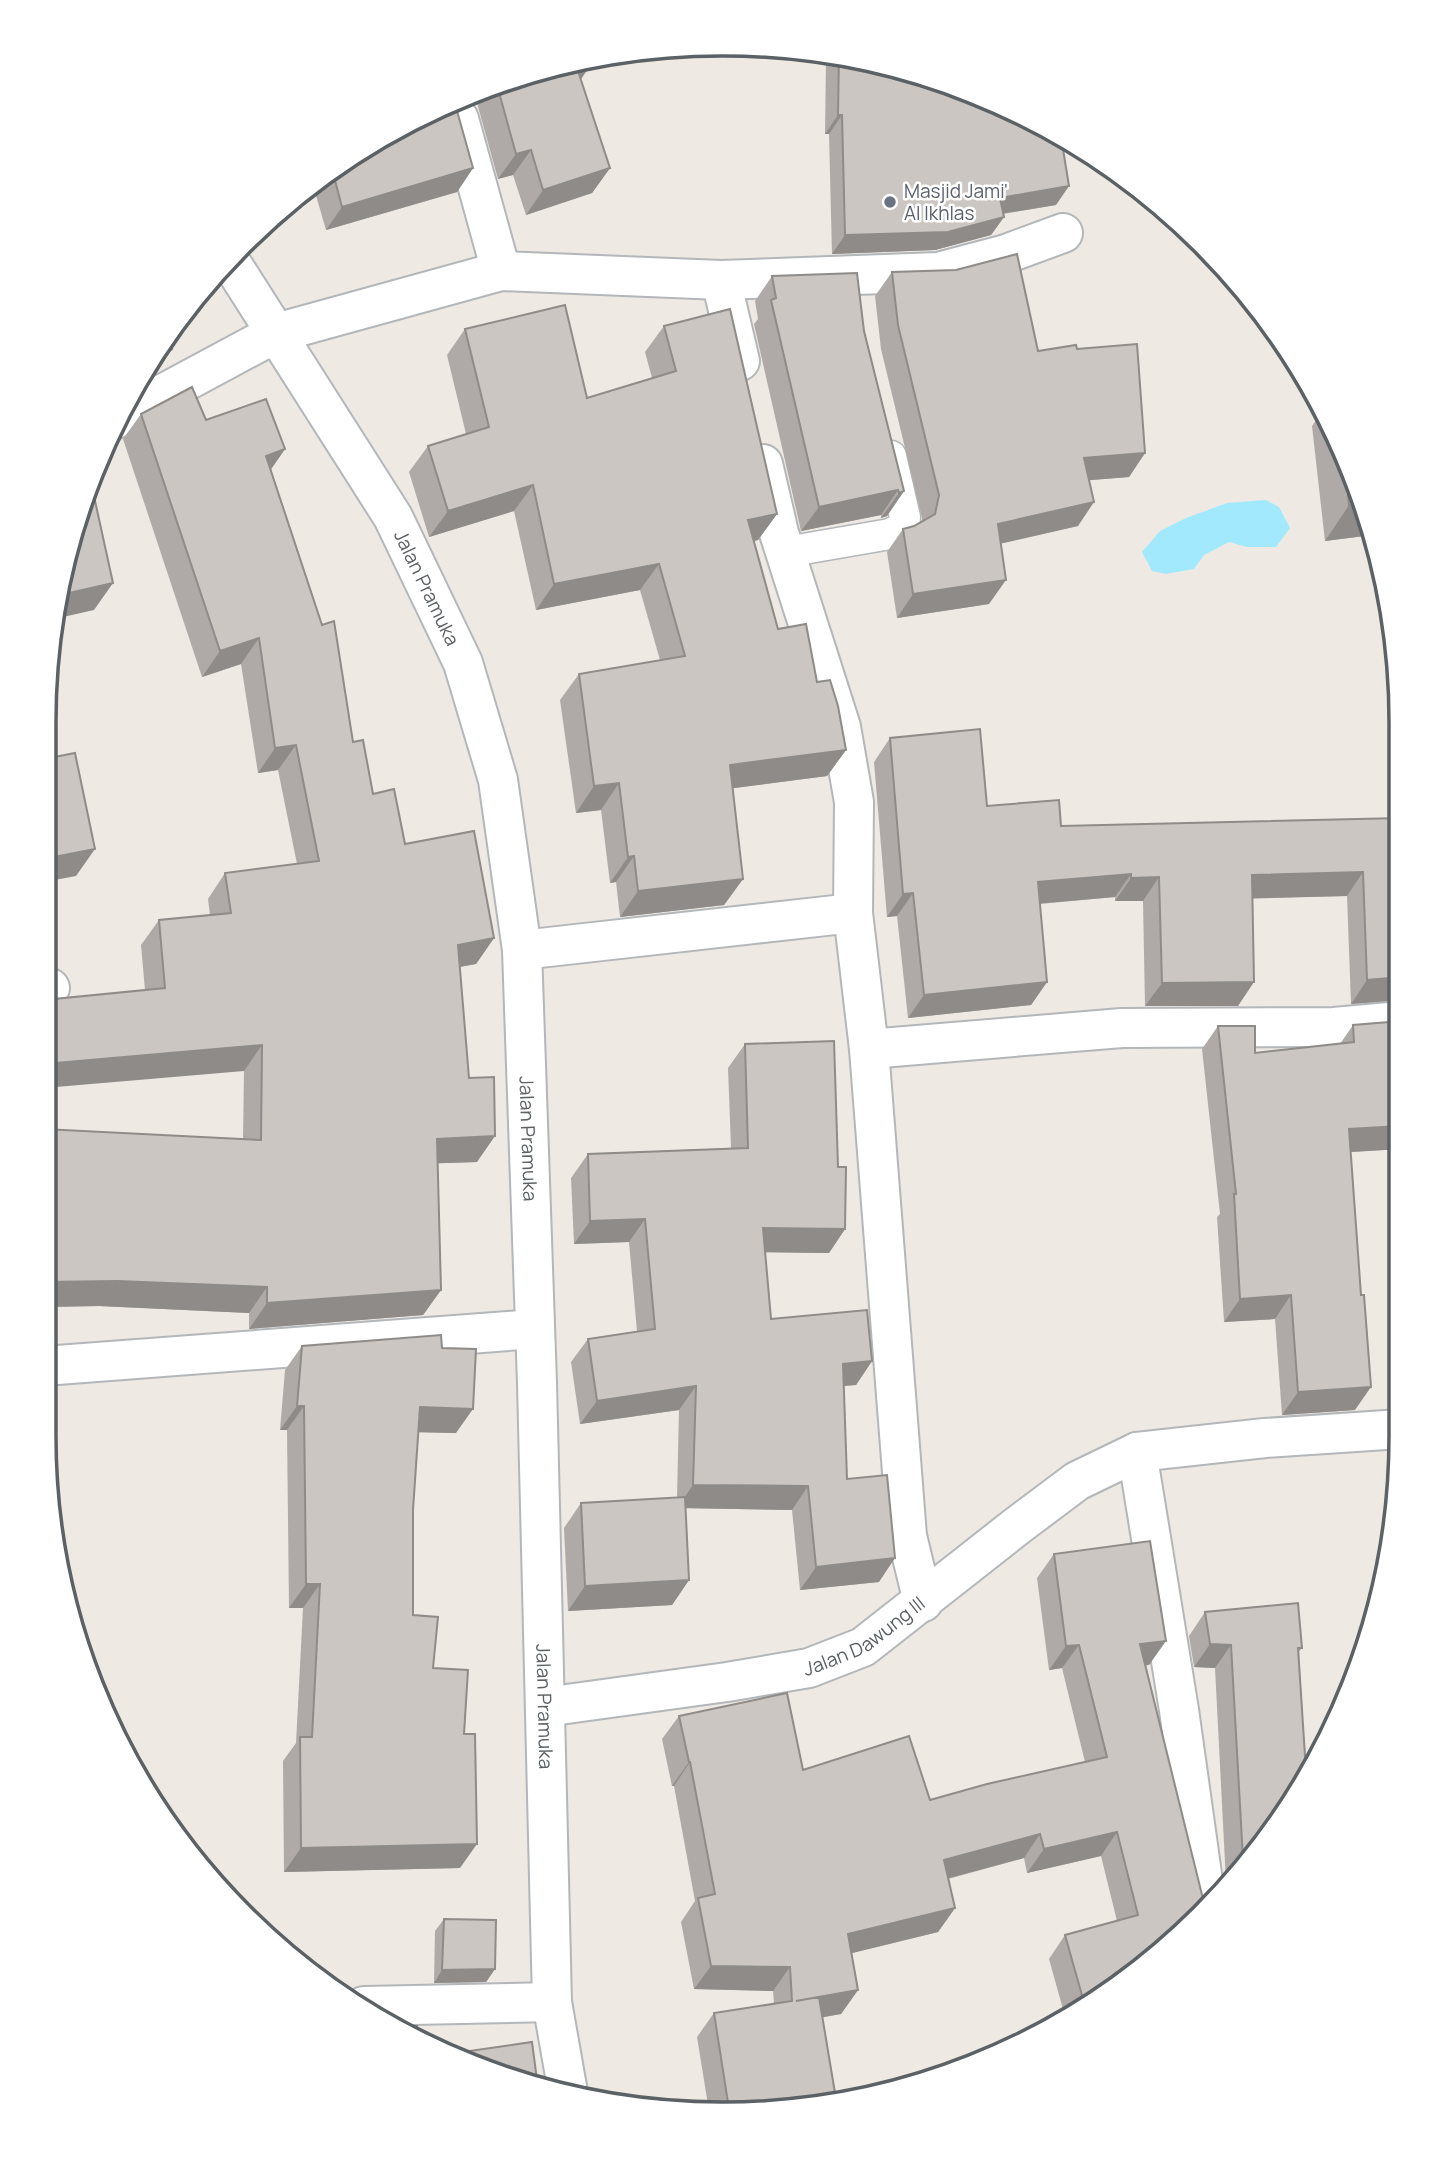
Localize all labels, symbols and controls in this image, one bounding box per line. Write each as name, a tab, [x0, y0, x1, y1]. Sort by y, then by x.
place label: Masjid Jami' Al Ikhlas	[904, 178, 1008, 226]
marker: Masjid Jami' Al Ikhlas	[882, 194, 898, 210]
street label: Jalan Pramuka	[388, 526, 466, 650]
street label: Jalan Pramuka	[513, 1076, 544, 1202]
street label: Jalan Dawung III	[802, 1590, 930, 1682]
street label: Jalan Pramuka	[530, 1643, 559, 1769]

